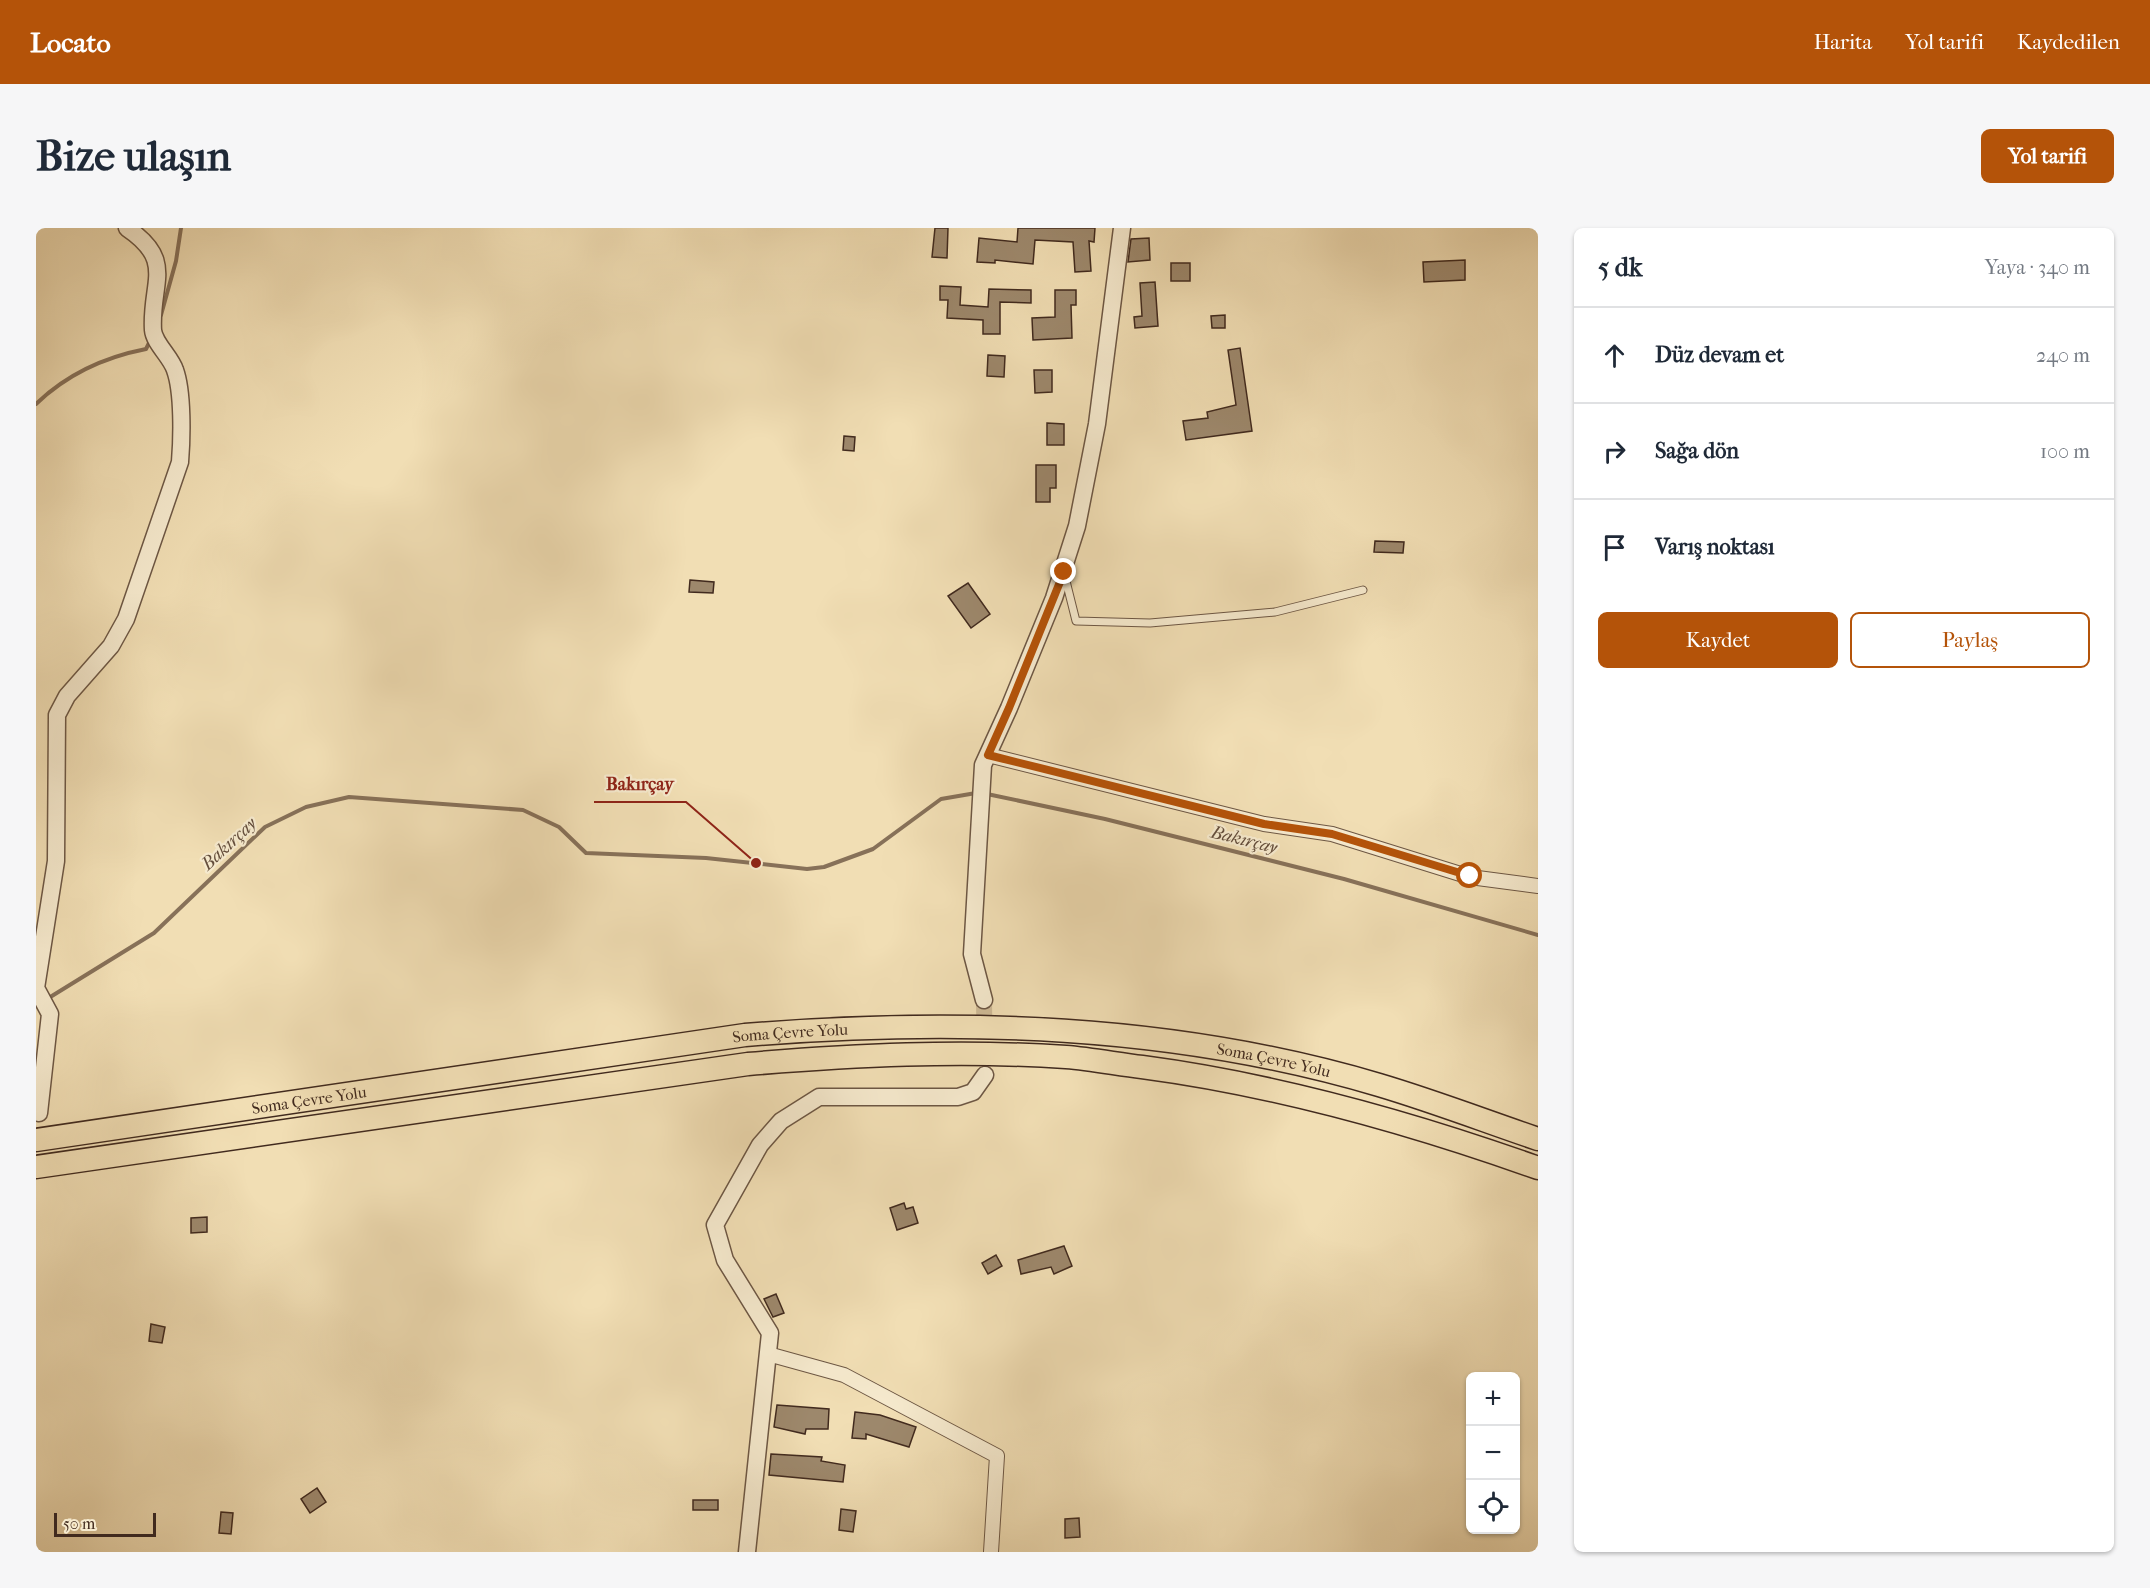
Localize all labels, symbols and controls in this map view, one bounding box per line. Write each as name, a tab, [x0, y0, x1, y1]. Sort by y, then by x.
text: Locato	[30, 26, 111, 59]
text: Harita	[1814, 30, 1872, 54]
text: Yol tarifi	[1905, 30, 1984, 54]
text: Kaydedilen	[2017, 30, 2120, 54]
button: Yol tarifi	[1981, 129, 2114, 183]
text: Bize ulaşın	[36, 132, 231, 181]
text: 5 dk	[1598, 252, 1642, 283]
text: Yaya · 340 m	[1985, 256, 2090, 279]
icon: ahead	[1598, 339, 1631, 372]
text: Düz devam et	[1655, 342, 1784, 368]
text: 240 m	[2036, 344, 2090, 367]
icon: right	[1598, 435, 1631, 468]
text: Sağa dön	[1655, 438, 1739, 464]
text: 100 m	[2040, 440, 2090, 463]
icon: arrive	[1598, 531, 1631, 564]
text: Varış noktası	[1655, 534, 1774, 560]
route end	[1050, 558, 1076, 584]
button: Kaydet	[1598, 612, 1838, 668]
button: Paylaş	[1850, 612, 2090, 668]
callout: Bakırçay	[594, 766, 686, 802]
text: Bakırçay	[606, 774, 675, 795]
water label: Bakırçay	[196, 813, 261, 875]
water label: Bakırçay	[1208, 821, 1280, 858]
route start	[1456, 862, 1482, 888]
street label: Soma Çevre Yolu	[731, 1019, 848, 1046]
street label: Soma Çevre Yolu	[1215, 1039, 1333, 1081]
street label: Soma Çevre Yolu	[250, 1082, 368, 1117]
map controls	[1466, 1372, 1520, 1534]
button: +	[1466, 1372, 1520, 1426]
button: −	[1466, 1426, 1520, 1480]
button: locate	[1466, 1480, 1520, 1534]
scale bar	[54, 1510, 156, 1538]
text: 50 m	[63, 1514, 95, 1533]

